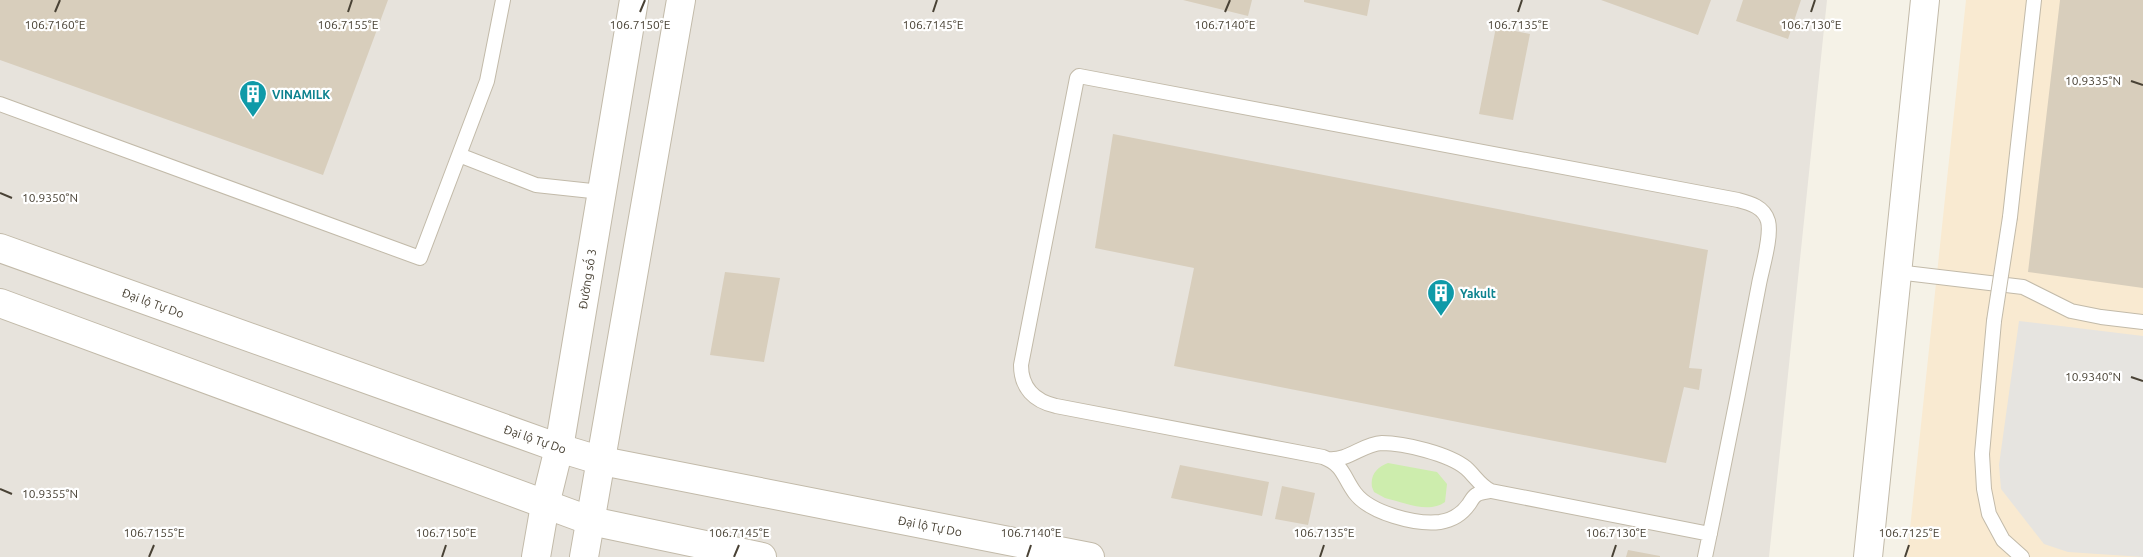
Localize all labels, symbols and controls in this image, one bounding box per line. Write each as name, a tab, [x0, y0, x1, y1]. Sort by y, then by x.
text: 106.7160°E	[25, 18, 86, 31]
text: 106.7155°E	[318, 18, 379, 31]
text: 106.7150°E	[610, 18, 671, 31]
text: 106.7145°E	[903, 18, 964, 31]
text: 106.7140°E	[1195, 18, 1256, 31]
text: 106.7135°E	[1488, 18, 1549, 31]
text: 106.7130°E	[1781, 18, 1842, 31]
text: 10.9335°N	[2065, 74, 2121, 87]
building icon: VINAMILK	[238, 79, 268, 118]
place label: VINAMILK	[272, 88, 330, 101]
text: 10.9350°N	[22, 191, 78, 204]
street label: Đường số 3	[575, 248, 598, 310]
building icon: Yakult	[1426, 278, 1456, 317]
street label: Đại lộ Tự Do	[120, 286, 186, 321]
place label: Yakult	[1460, 287, 1496, 300]
text: 10.9340°N	[2065, 370, 2121, 383]
street label: Đại lộ Tự Do	[502, 422, 568, 457]
text: 10.9355°N	[22, 487, 78, 500]
street label: Đại lộ Tự Do	[897, 513, 963, 540]
text: 106.7155°E	[124, 526, 185, 539]
text: 106.7150°E	[416, 526, 477, 539]
text: 106.7145°E	[709, 526, 770, 539]
text: 106.7140°E	[1001, 526, 1062, 539]
text: 106.7135°E	[1294, 526, 1355, 539]
text: 106.7130°E	[1586, 526, 1647, 539]
text: 106.7125°E	[1879, 526, 1940, 539]

